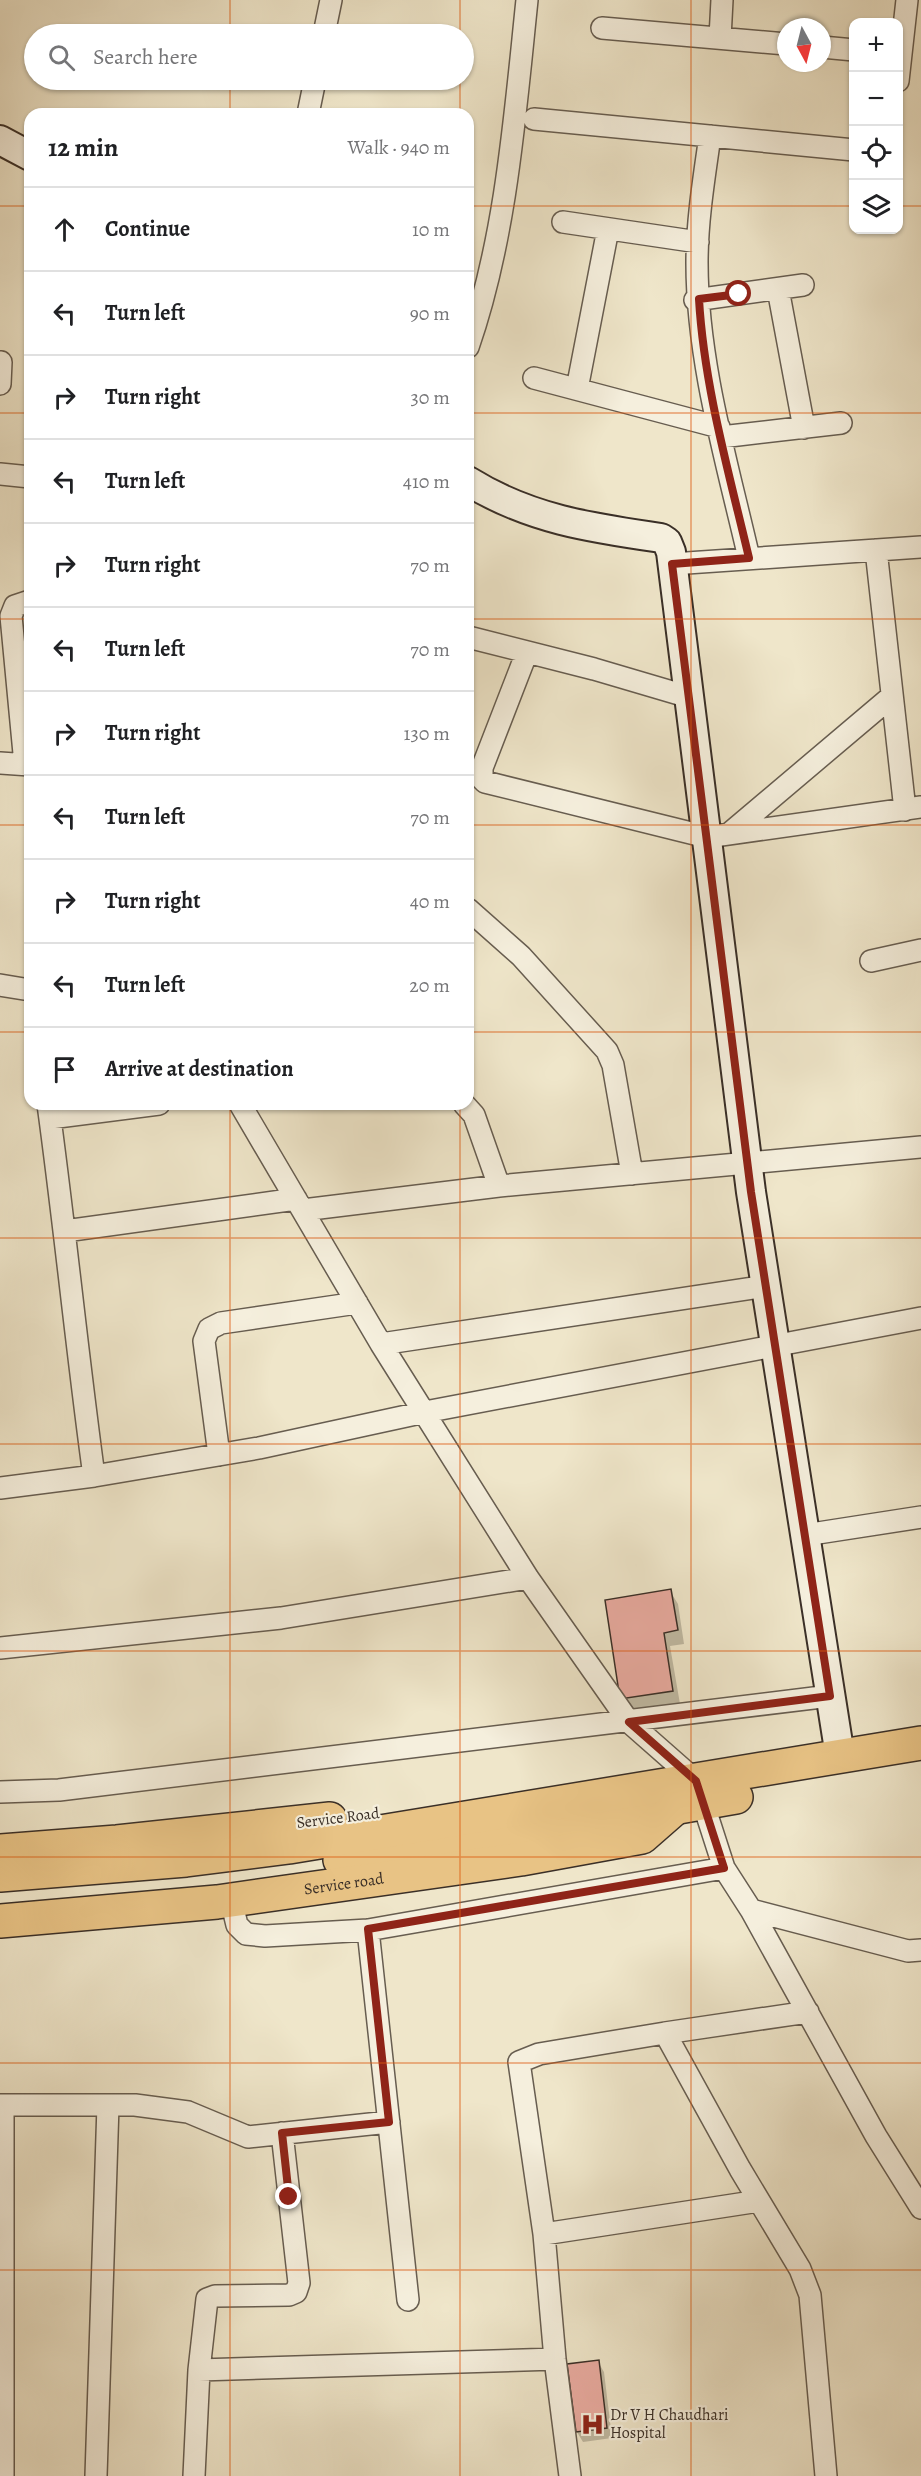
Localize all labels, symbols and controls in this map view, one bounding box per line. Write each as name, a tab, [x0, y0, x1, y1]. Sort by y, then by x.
north arrow	[777, 18, 831, 72]
map controls	[849, 18, 903, 234]
button: +	[849, 18, 903, 72]
search box	[24, 24, 474, 90]
icon: search	[45, 41, 78, 74]
text: Search here	[93, 42, 198, 72]
button: −	[849, 72, 903, 126]
button: locate	[849, 126, 903, 180]
text: 12 min	[48, 130, 118, 165]
text: Walk · 940 m	[348, 134, 450, 161]
button: layers	[849, 180, 903, 234]
icon: ahead	[48, 213, 81, 246]
text: Continue	[105, 214, 190, 244]
text: 10 m	[412, 216, 450, 243]
route start	[725, 280, 751, 306]
icon: left	[48, 297, 81, 330]
text: Turn left	[105, 298, 185, 328]
text: 90 m	[410, 300, 450, 327]
icon: right	[48, 381, 81, 414]
text: Turn right	[105, 382, 201, 412]
text: 30 m	[410, 384, 450, 411]
icon: left	[48, 465, 81, 498]
text: Turn left	[105, 466, 185, 496]
text: 410 m	[403, 468, 450, 495]
icon: right	[48, 549, 81, 582]
text: Turn right	[105, 550, 201, 580]
text: 70 m	[410, 552, 450, 579]
icon: left	[48, 633, 81, 666]
text: Turn left	[105, 634, 185, 664]
text: 70 m	[410, 636, 450, 663]
icon: right	[48, 717, 81, 750]
text: Turn right	[105, 718, 201, 748]
text: 130 m	[404, 720, 450, 747]
icon: left	[48, 801, 81, 834]
text: Turn left	[105, 802, 185, 832]
text: 70 m	[410, 804, 450, 831]
icon: right	[48, 885, 81, 918]
text: Turn right	[105, 886, 201, 916]
text: 40 m	[410, 888, 450, 915]
icon: left	[48, 969, 81, 1002]
text: Turn left	[105, 970, 185, 1000]
text: 20 m	[409, 972, 450, 999]
icon: arrive	[48, 1053, 81, 1086]
text: Arrive at destination	[105, 1054, 294, 1084]
street label: Service Road	[295, 1802, 381, 1834]
street label: Service road	[303, 1867, 386, 1901]
route end	[275, 2183, 301, 2209]
place label: Dr V H Chaudhari Hospital	[610, 2404, 729, 2444]
hospital icon: Dr V H Chaudhari Hospital	[579, 2411, 605, 2437]

